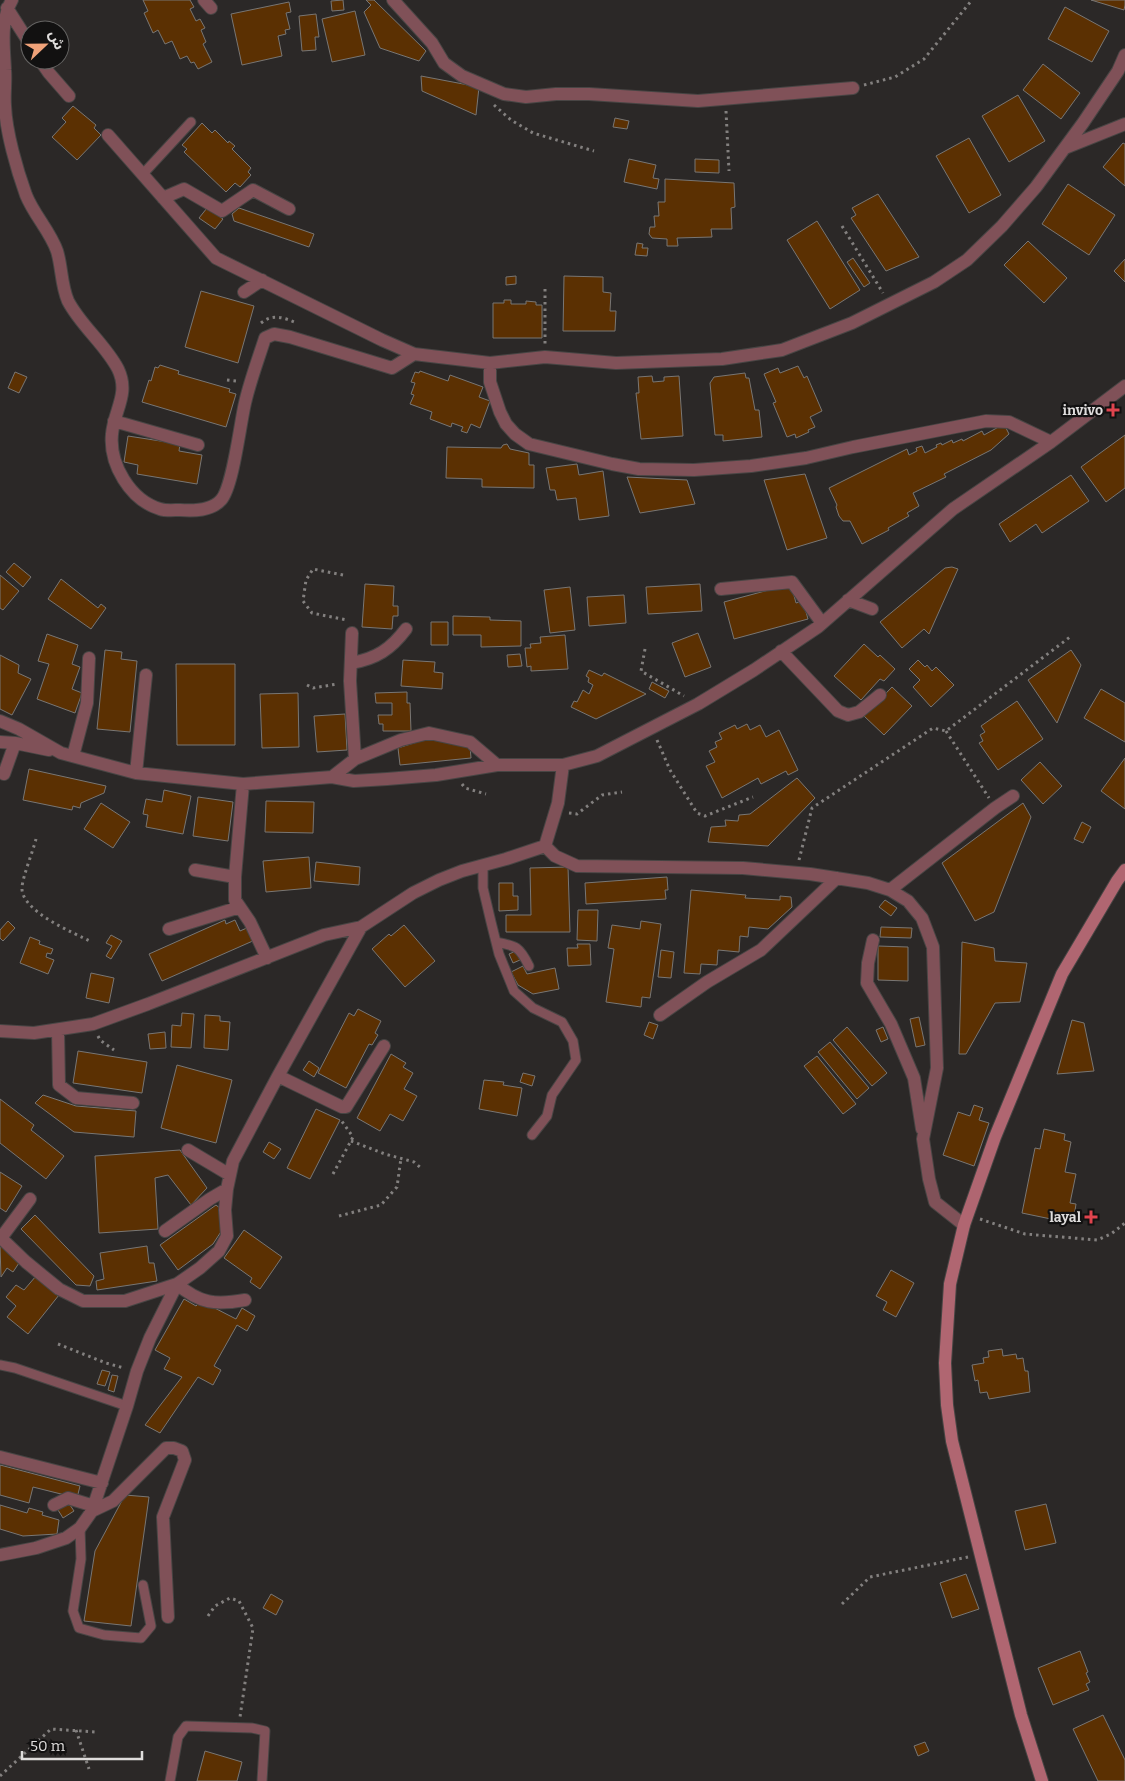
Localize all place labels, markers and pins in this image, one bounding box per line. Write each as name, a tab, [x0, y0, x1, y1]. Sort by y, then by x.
place label: invivo	[1063, 402, 1103, 419]
marker: invivo	[1107, 404, 1119, 416]
place label: layal	[1050, 1209, 1082, 1226]
marker: layal	[1085, 1211, 1097, 1223]

